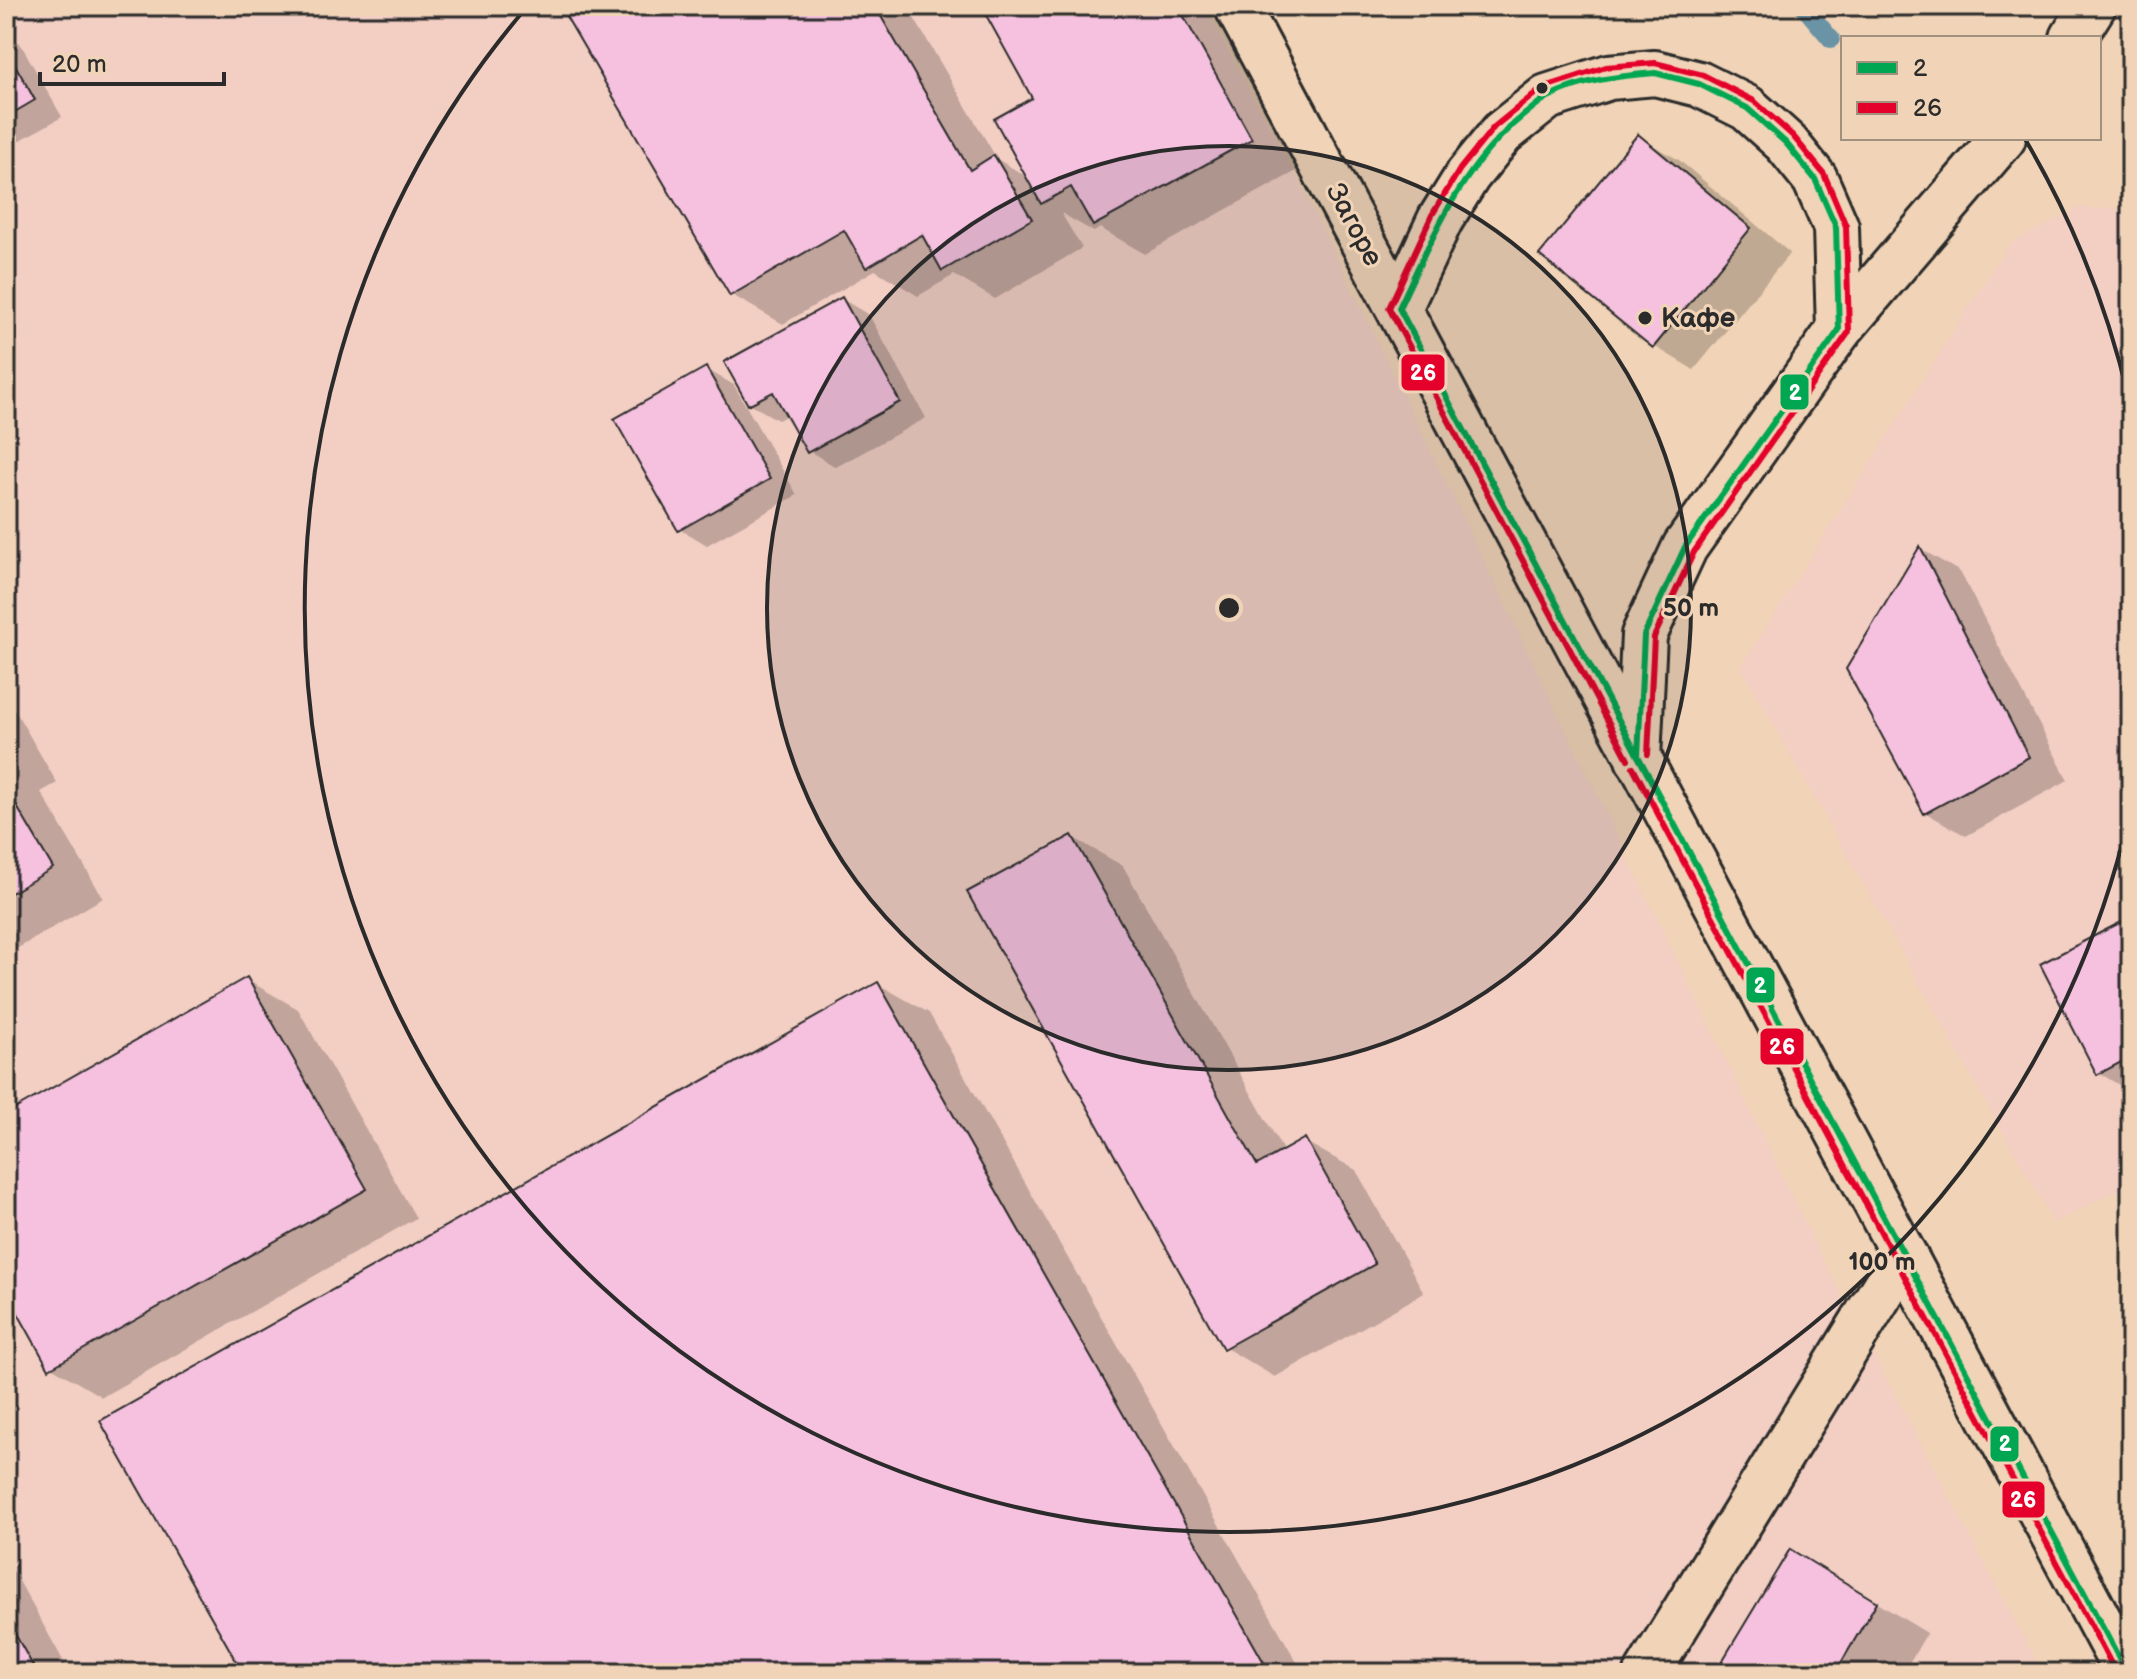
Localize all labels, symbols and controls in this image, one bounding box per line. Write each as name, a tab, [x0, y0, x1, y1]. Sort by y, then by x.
scale bar	[40, 36, 224, 86]
legend	[1841, 36, 2101, 140]
text: 20 m	[52, 50, 107, 79]
text: 2	[1913, 54, 1927, 83]
unlabelled marker	[1534, 80, 1550, 96]
text: 26	[1913, 94, 1942, 123]
street label: Загоре	[1318, 178, 1390, 272]
place label: Кафе	[1661, 302, 1735, 335]
marker: Кафе	[1636, 309, 1654, 327]
line badge: 26	[1400, 353, 1446, 392]
text: 26	[1410, 360, 1436, 387]
line badge: 2	[1779, 373, 1810, 411]
text: 2	[1788, 380, 1802, 407]
centre of rings	[1215, 594, 1243, 622]
text: 50 m	[1663, 594, 1719, 623]
line badge: 2	[1745, 966, 1776, 1004]
text: 2	[1753, 973, 1767, 1000]
line badge: 26	[1759, 1027, 1805, 1066]
text: 26	[1769, 1034, 1795, 1061]
text: 100 m	[1849, 1248, 1915, 1277]
line badge: 2	[1989, 1425, 2020, 1463]
text: 2	[1998, 1431, 2012, 1458]
line badge: 26	[2001, 1480, 2046, 1519]
text: 26	[2010, 1487, 2036, 1514]

